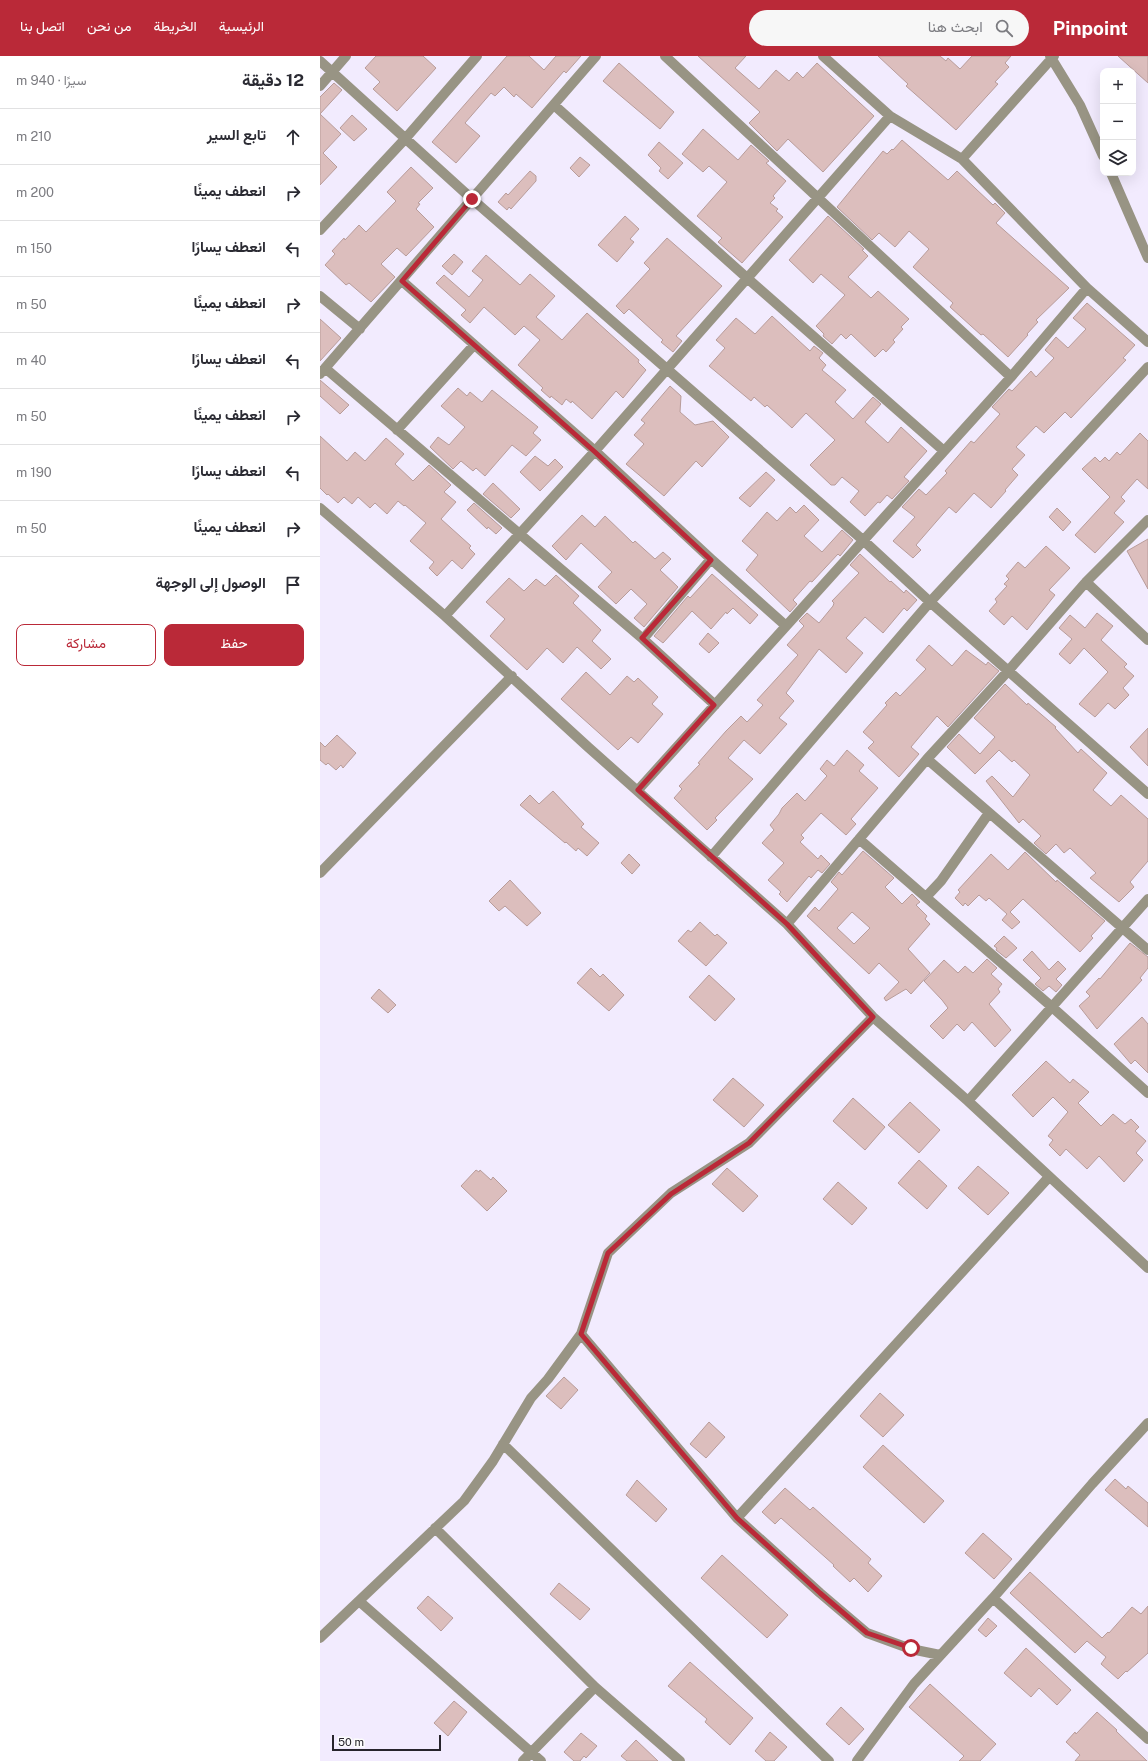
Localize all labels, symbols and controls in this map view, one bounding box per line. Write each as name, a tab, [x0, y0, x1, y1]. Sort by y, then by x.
search box	[749, 10, 1029, 46]
icon: search	[993, 17, 1015, 39]
text: Pinpoint	[1053, 17, 1128, 39]
text: اتصل بنا	[20, 18, 65, 34]
text: من نحن	[87, 18, 131, 34]
text: الخريطة	[153, 18, 197, 34]
text: الرئيسية	[219, 18, 264, 34]
text: ابحث هنا	[928, 18, 983, 35]
map controls	[1100, 68, 1136, 176]
button: +	[1100, 68, 1136, 104]
text: 12 دقيقة	[242, 70, 304, 90]
text: سيرًا · 940 m	[16, 73, 86, 88]
button: −	[1100, 104, 1136, 140]
text: تابع السير	[207, 126, 266, 143]
icon: ahead	[282, 126, 304, 148]
text: 210 m	[16, 129, 51, 144]
button: layers	[1100, 140, 1136, 176]
text: انعطف يمينًا	[193, 182, 266, 199]
icon: right	[282, 182, 304, 204]
text: 200 m	[16, 185, 54, 200]
route end	[463, 190, 481, 208]
text: انعطف يسارًا	[192, 238, 266, 255]
icon: left	[282, 238, 304, 260]
text: 150 m	[16, 241, 52, 256]
text: انعطف يمينًا	[193, 294, 266, 311]
icon: right	[282, 294, 304, 316]
text: 50 m	[16, 297, 47, 312]
text: انعطف يسارًا	[192, 350, 266, 367]
icon: left	[282, 350, 304, 372]
text: 40 m	[16, 353, 47, 368]
text: انعطف يمينًا	[193, 406, 266, 423]
icon: right	[282, 406, 304, 428]
text: 50 m	[16, 409, 47, 424]
text: انعطف يسارًا	[192, 462, 266, 479]
icon: left	[282, 462, 304, 484]
text: 190 m	[16, 465, 52, 480]
text: انعطف يمينًا	[193, 518, 266, 535]
icon: right	[282, 518, 304, 540]
text: 50 m	[16, 521, 47, 536]
text: الوصول إلى الوجهة	[156, 574, 266, 591]
icon: arrive	[282, 574, 304, 596]
button: مشاركة	[16, 624, 156, 666]
button: حفظ	[164, 624, 304, 666]
route start	[902, 1639, 920, 1657]
scale bar	[332, 1733, 441, 1752]
text: 50 m	[338, 1736, 364, 1748]

